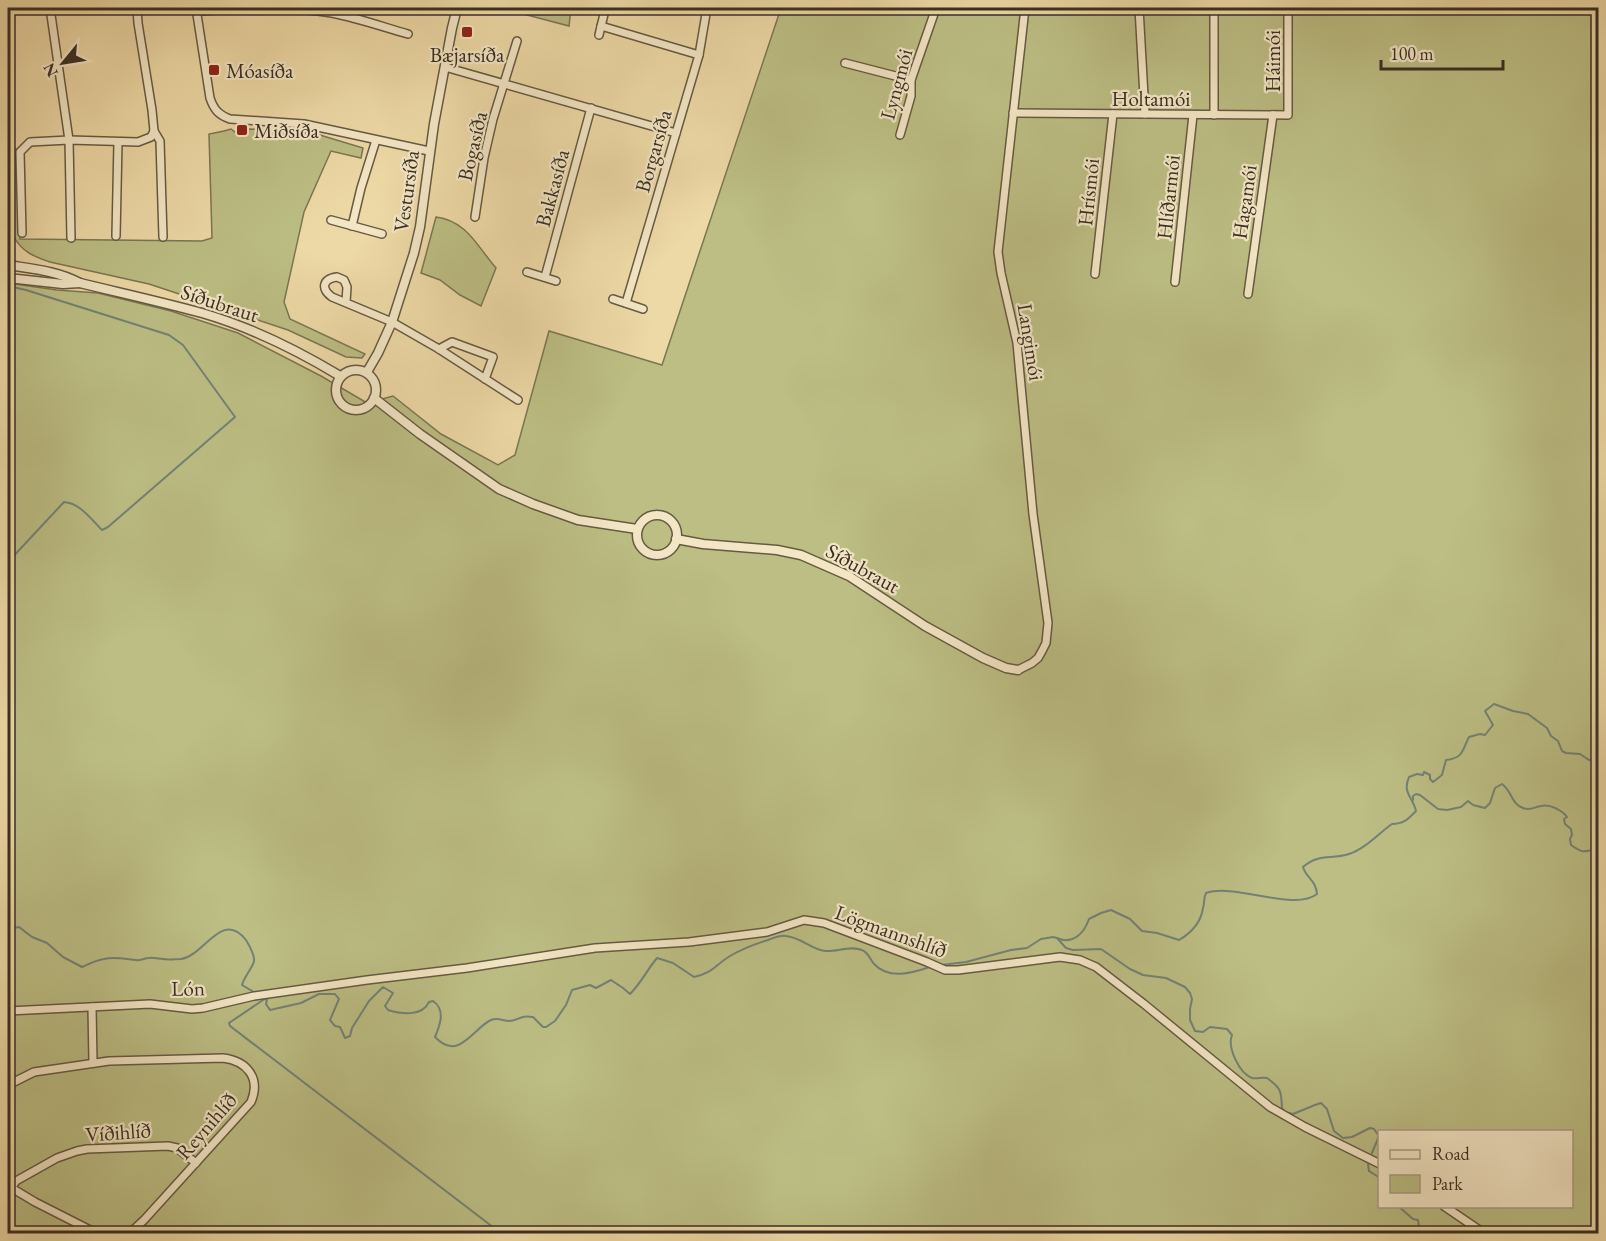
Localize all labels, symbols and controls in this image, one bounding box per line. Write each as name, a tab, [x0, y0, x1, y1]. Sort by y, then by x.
marker: Bæjarsíða	[460, 25, 474, 39]
street label: Háimói	[1259, 30, 1286, 92]
north arrow	[33, 33, 93, 93]
scale bar	[1381, 33, 1502, 71]
place label: Bæjarsíða	[430, 41, 505, 68]
text: 100 m	[1390, 42, 1434, 65]
street label: Lyngmói	[874, 45, 918, 123]
place label: Móasíða	[226, 57, 294, 84]
text: N	[38, 59, 63, 81]
marker: Móasíða	[207, 63, 221, 77]
street label: Holtamói	[1112, 85, 1190, 112]
street label: Borgarsíða	[628, 106, 678, 195]
street label: Bogasíða	[451, 108, 493, 184]
place label: Miðsíða	[254, 117, 319, 144]
marker: Miðsíða	[235, 123, 249, 137]
street label: Bakkasíða	[529, 146, 575, 230]
street label: Vestursíða	[387, 148, 425, 234]
street label: Hlíðarmói	[1150, 153, 1186, 241]
street label: Hrísmói	[1071, 157, 1105, 227]
street label: Hagamói	[1225, 163, 1263, 241]
street label: Síðubraut	[178, 278, 263, 328]
street label: Langimói	[1012, 301, 1050, 383]
street label: Síðubraut	[821, 537, 905, 599]
street label: Lögmannshlíð	[832, 898, 950, 964]
street label: Lón	[171, 974, 205, 1002]
street label: Reynihlíð	[170, 1087, 242, 1165]
street label: Víðihlíð	[84, 1116, 152, 1148]
legend	[1378, 1130, 1573, 1208]
text: Road	[1432, 1142, 1471, 1165]
text: Park	[1432, 1172, 1463, 1195]

